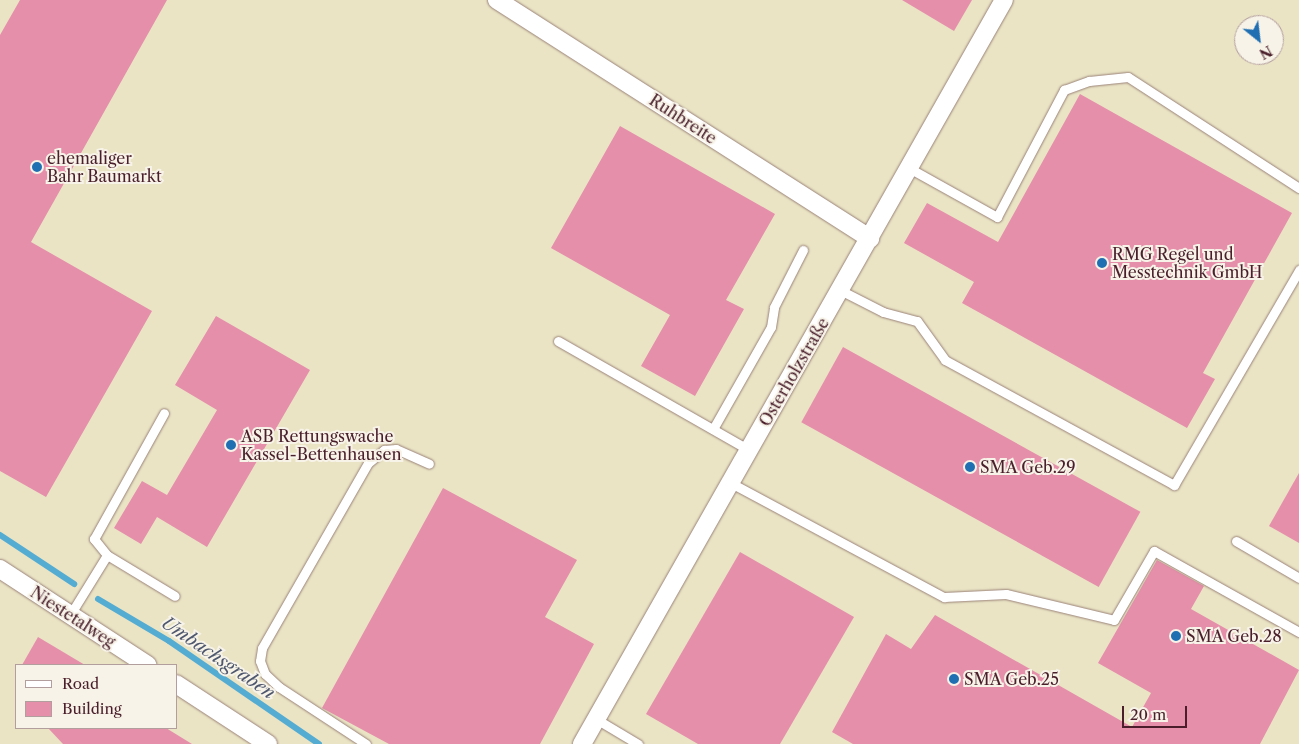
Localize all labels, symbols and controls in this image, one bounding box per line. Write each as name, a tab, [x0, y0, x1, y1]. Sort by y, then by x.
north arrow	[1234, 15, 1284, 65]
text: N	[1256, 41, 1275, 63]
street label: Ruhbreite	[646, 90, 720, 148]
place label: ehemaliger Bahr Baumarkt	[47, 148, 162, 186]
marker: ehemaliger Bahr Baumarkt	[31, 161, 43, 173]
place label: RMG Regel und Messtechnik GmbH	[1112, 244, 1263, 282]
marker: RMG Regel und Messtechnik GmbH	[1096, 257, 1108, 269]
street label: Osterholzstraße	[755, 314, 833, 430]
place label: ASB Rettungswache Kassel-Bettenhausen	[241, 426, 401, 464]
marker: ASB Rettungswache Kassel-Bettenhausen	[225, 439, 237, 451]
place label: SMA Geb.29	[980, 457, 1076, 477]
marker: SMA Geb.29	[964, 461, 976, 473]
street label: Niestetalweg	[27, 582, 119, 652]
water label: Umbachsgraben	[157, 612, 279, 704]
place label: SMA Geb.28	[1186, 626, 1282, 646]
marker: SMA Geb.28	[1170, 630, 1182, 642]
legend	[15, 664, 178, 729]
place label: SMA Geb.25	[964, 669, 1059, 689]
marker: SMA Geb.25	[948, 673, 960, 685]
text: Road	[62, 674, 99, 693]
scale bar	[1124, 696, 1189, 728]
text: Building	[62, 699, 122, 718]
text: 20 m	[1130, 705, 1166, 724]

